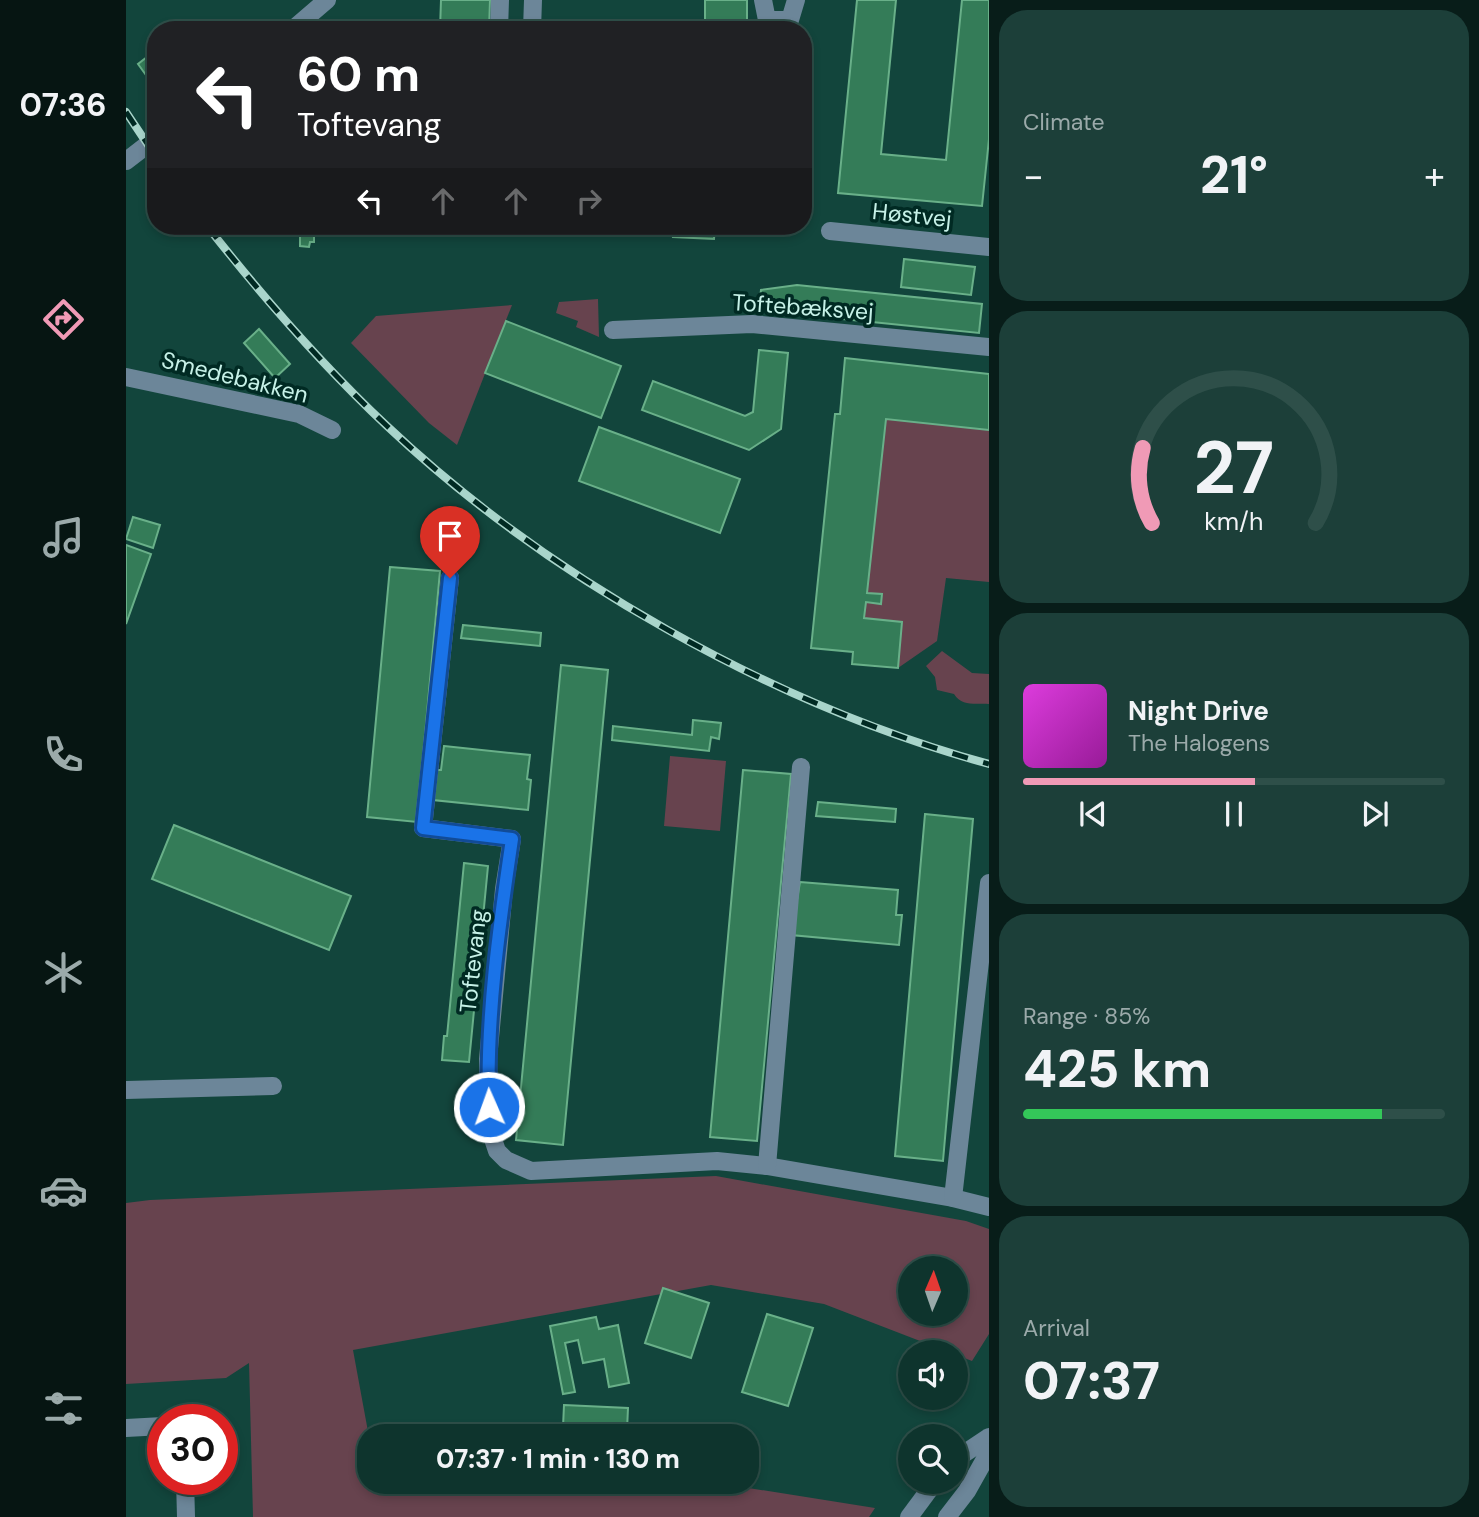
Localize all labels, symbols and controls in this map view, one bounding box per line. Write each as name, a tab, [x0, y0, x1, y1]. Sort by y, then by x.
text: 60 m	[297, 42, 420, 106]
icon: left	[182, 49, 273, 140]
text: 07:36	[19, 84, 107, 126]
text: Toftevang	[297, 104, 441, 146]
text: Climate	[1023, 107, 1105, 137]
text: 21°	[1200, 141, 1268, 209]
text: −	[1023, 151, 1044, 201]
text: +	[1424, 151, 1445, 201]
icon: left	[351, 182, 389, 220]
icon: ahead	[424, 182, 462, 220]
icon: ahead	[497, 182, 535, 220]
icon: right	[570, 182, 608, 220]
street label: Høstvej	[871, 196, 953, 234]
street label: Toftebæksvej	[731, 287, 875, 327]
icon: directions	[39, 295, 88, 344]
street label: Smedebakken	[159, 344, 311, 410]
text: 27	[1194, 422, 1274, 517]
text: km/h	[1204, 505, 1264, 538]
pin	[420, 506, 480, 578]
icon: music	[39, 513, 88, 562]
icon: arrive	[431, 517, 469, 555]
text: Night Drive	[1128, 694, 1269, 728]
text: The Halogens	[1128, 728, 1270, 758]
icon: phone	[39, 730, 88, 779]
icon: previous	[1074, 795, 1112, 833]
icon: pause	[1215, 795, 1253, 833]
icon: next	[1356, 795, 1394, 833]
street label: Toftevang	[453, 908, 493, 1014]
icon: climate	[39, 948, 88, 997]
text: Range · 85%	[1023, 1001, 1150, 1031]
text: 425 km	[1023, 1035, 1211, 1103]
position arrow	[452, 1070, 526, 1144]
icon: car	[39, 1166, 88, 1215]
north arrow	[898, 1256, 968, 1326]
map controls	[898, 1256, 968, 1494]
text: Arrival	[1023, 1313, 1090, 1343]
button: sound	[898, 1340, 968, 1410]
text: 07:37	[1023, 1347, 1160, 1415]
icon: filters	[39, 1384, 88, 1433]
speed limit sign: 30	[147, 1404, 238, 1495]
button: search	[898, 1424, 968, 1494]
text: 07:37 · 1 min · 130 m	[436, 1442, 680, 1476]

